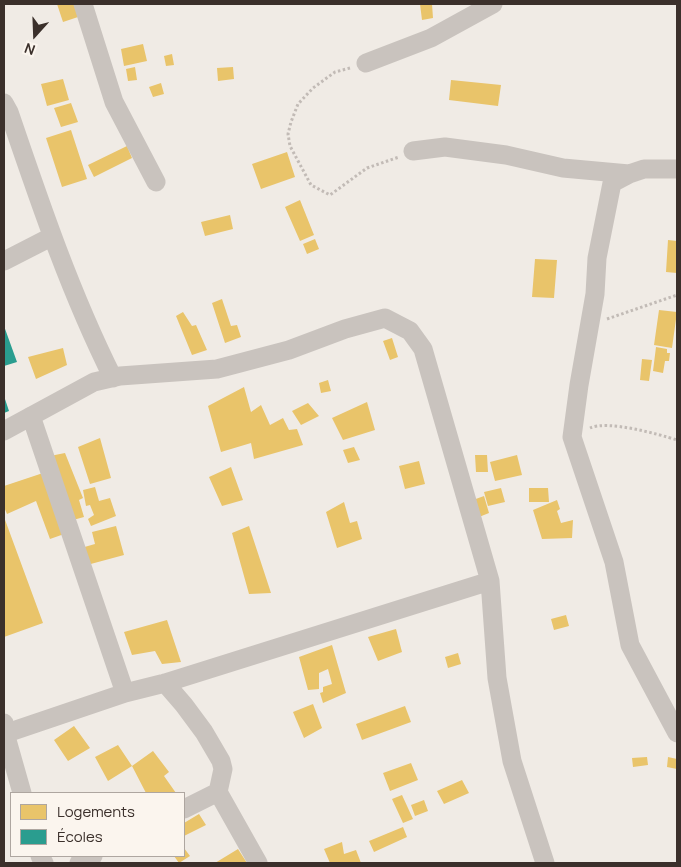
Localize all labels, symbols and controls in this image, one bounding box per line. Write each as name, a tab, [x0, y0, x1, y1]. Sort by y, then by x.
north arrow	[10, 10, 60, 60]
text: N	[22, 39, 38, 60]
legend	[10, 792, 185, 857]
text: Logements	[57, 801, 135, 822]
text: Écoles	[57, 826, 103, 847]

